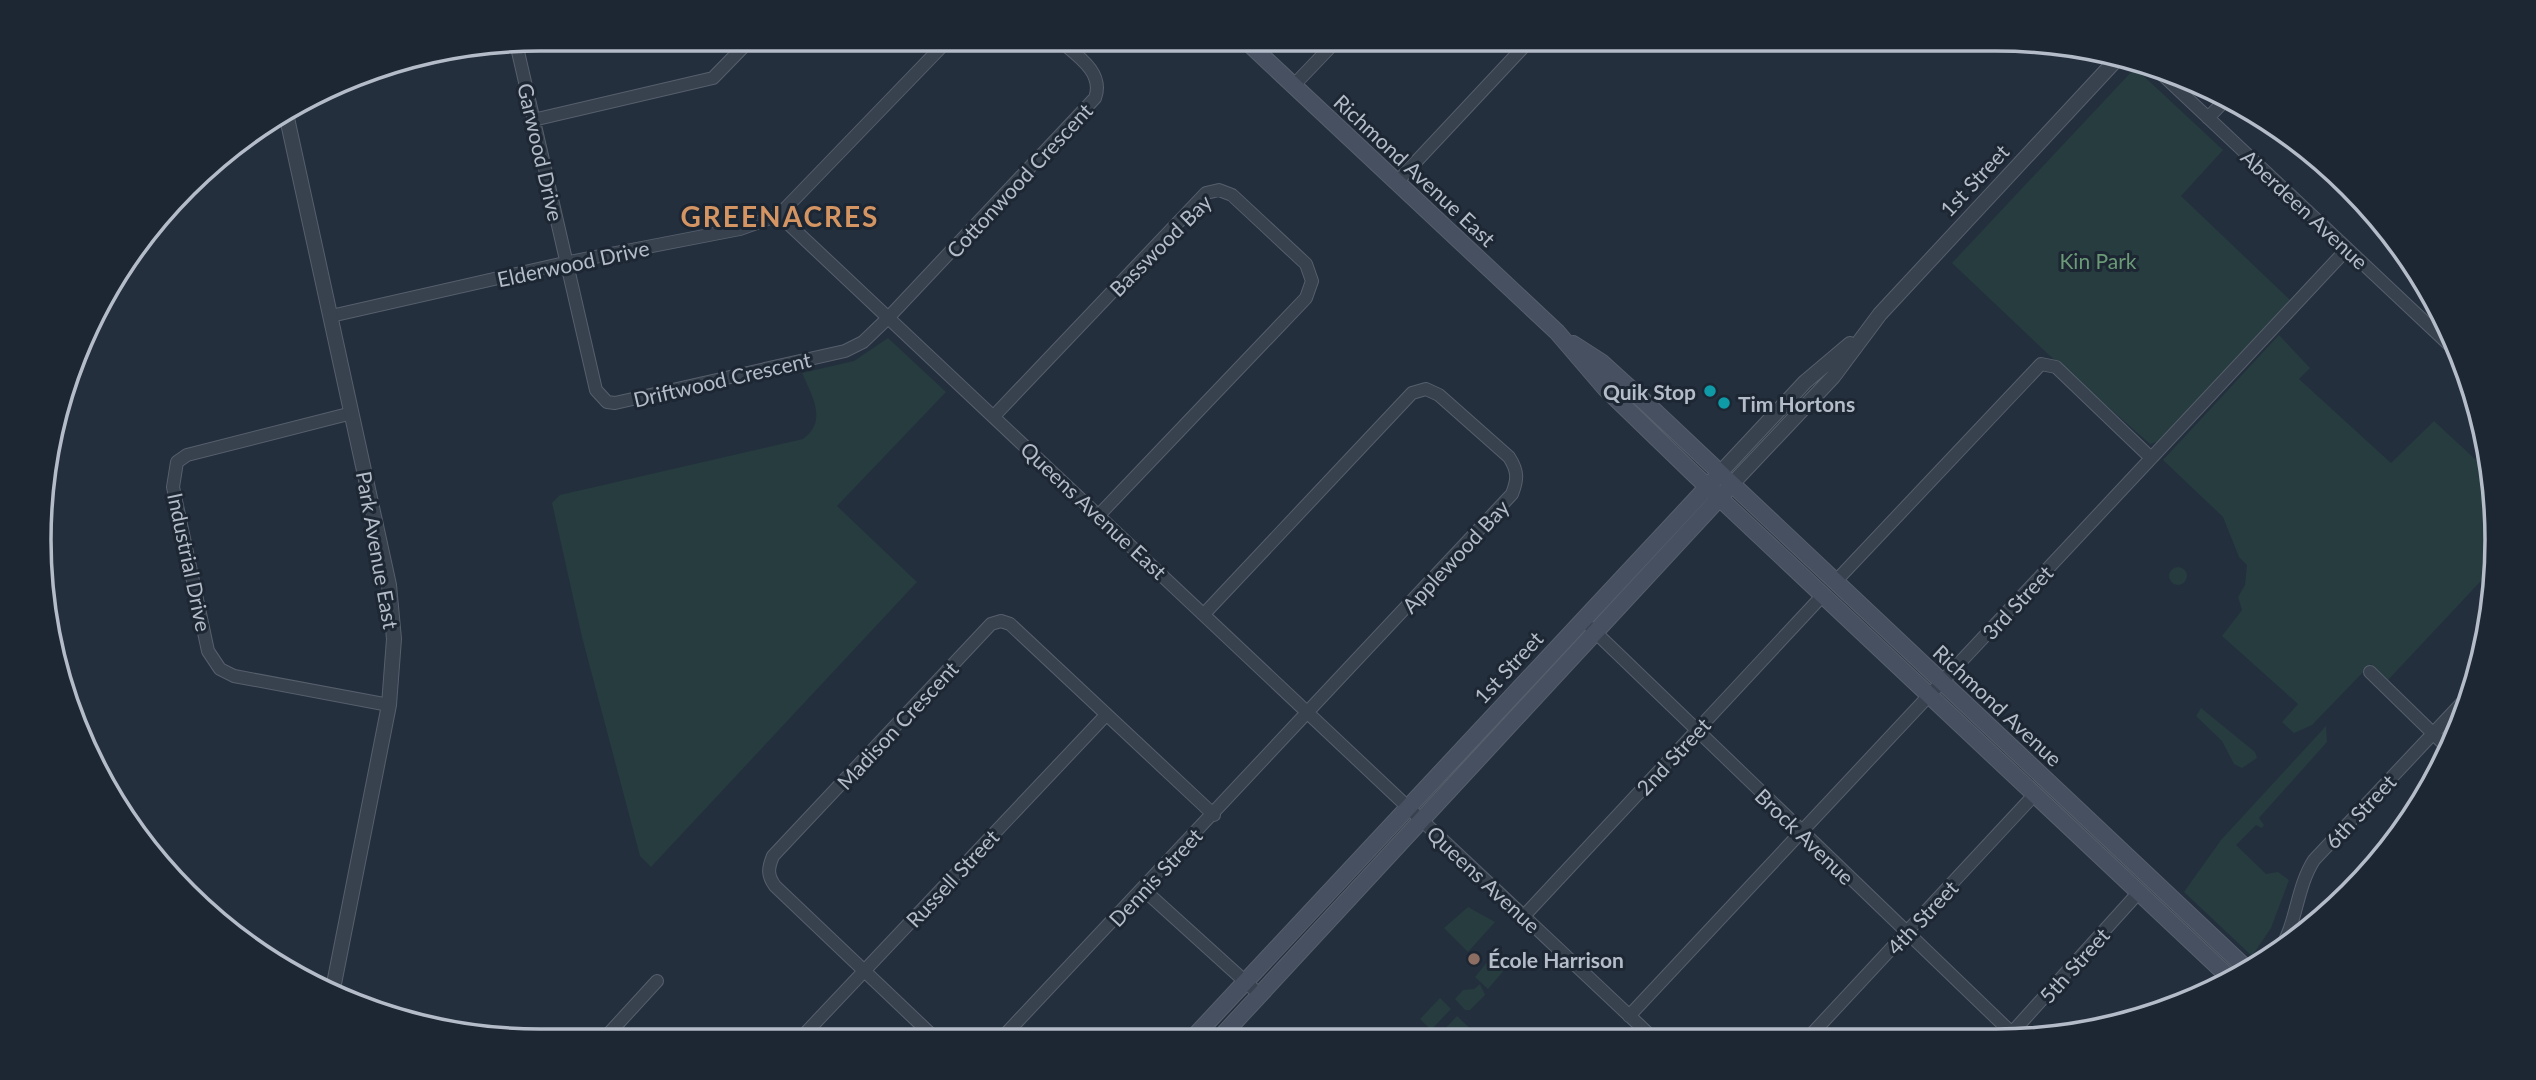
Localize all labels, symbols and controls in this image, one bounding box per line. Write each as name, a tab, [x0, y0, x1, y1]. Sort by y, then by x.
street label: Garwood Drive	[513, 81, 569, 223]
street label: Richmond Avenue East	[1329, 89, 1501, 251]
street label: Cottonwood Crescent	[941, 97, 1097, 262]
street label: 1st Street	[1934, 138, 2014, 221]
street label: Aberdeen Avenue	[2236, 144, 2374, 274]
street label: Basswood Bay	[1104, 189, 1216, 301]
district label: GREENACRES	[681, 199, 879, 233]
street label: Elderwood Drive	[495, 235, 651, 291]
park label: Kin Park	[2059, 248, 2137, 273]
street label: Driftwood Crescent	[631, 346, 814, 412]
place label: Quik Stop	[1603, 379, 1696, 404]
marker: Quik Stop	[1702, 383, 1718, 399]
place label: Tim Hortons	[1738, 391, 1855, 416]
marker: Tim Hortons	[1716, 395, 1732, 411]
street label: Queens Avenue East	[1016, 436, 1172, 584]
street label: Park Avenue East	[352, 469, 404, 631]
street label: Industrial Drive	[163, 490, 217, 634]
street label: Applewood Bay	[1396, 494, 1514, 618]
street label: 3rd Street	[1977, 560, 2058, 644]
street label: 1st Street	[1468, 625, 1548, 708]
street label: Richmond Avenue	[1929, 639, 2067, 771]
street label: Madison Crescent	[831, 655, 963, 794]
street label: 2nd Street	[1631, 712, 1715, 800]
street label: 6th Street	[2319, 768, 2401, 853]
street label: Brock Avenue	[1751, 783, 1859, 889]
street label: Queens Avenue	[1422, 820, 1546, 938]
street label: Dennis Street	[1103, 822, 1207, 931]
street label: Russell Street	[900, 824, 1004, 932]
street label: 4th Street	[1881, 874, 1963, 959]
street label: 5th Street	[2034, 922, 2114, 1008]
place label: École Harrison	[1488, 947, 1624, 972]
marker: École Harrison	[1466, 951, 1482, 967]

